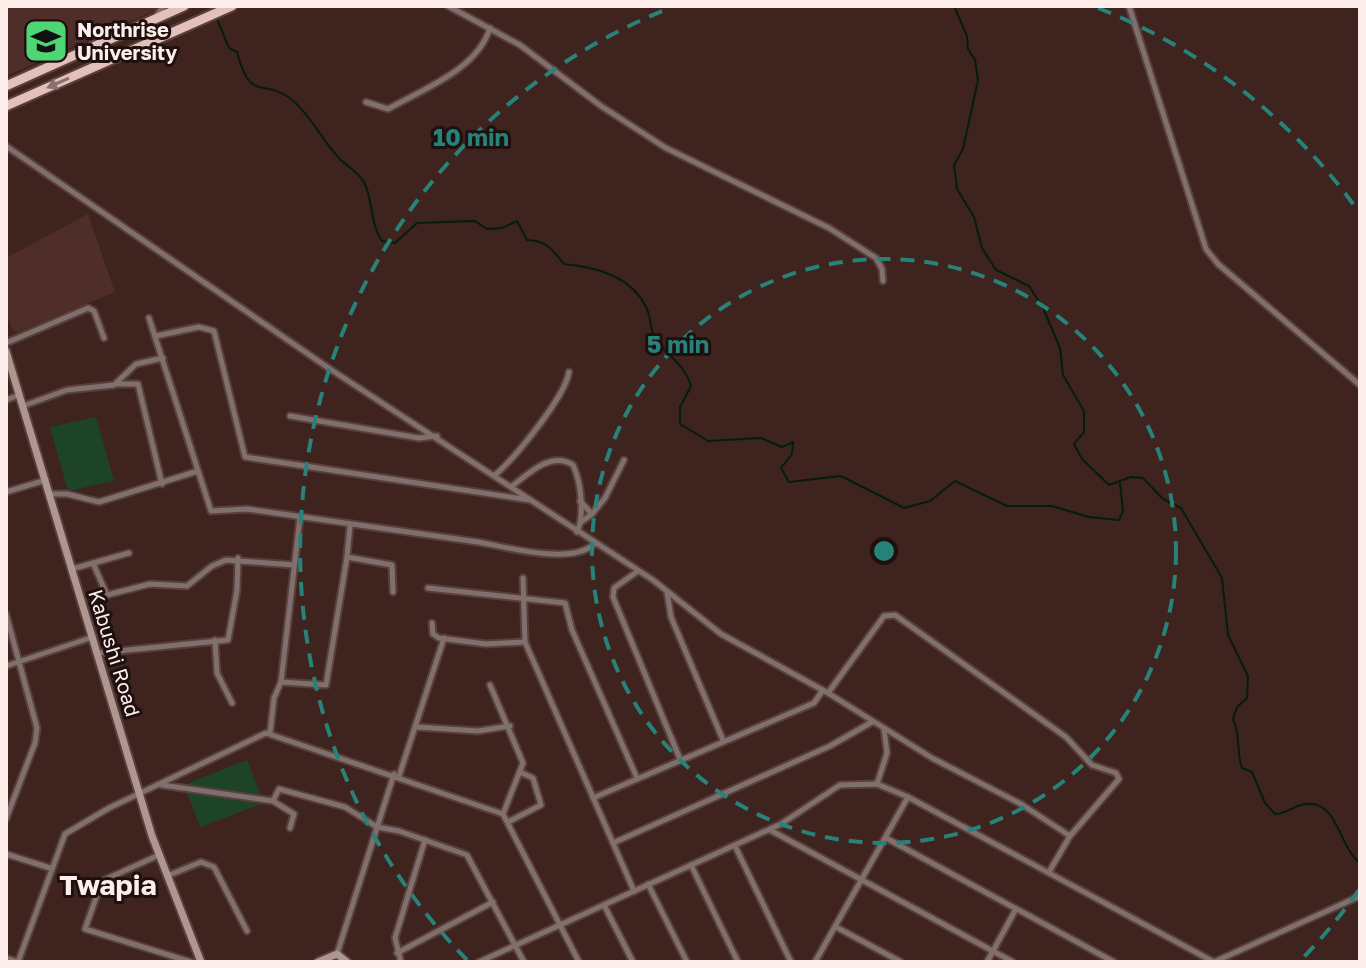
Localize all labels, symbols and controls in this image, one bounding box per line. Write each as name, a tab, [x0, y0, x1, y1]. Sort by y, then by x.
school or university icon: Northrise University	[22, 17, 70, 65]
place label: Northrise University	[77, 17, 177, 64]
one-way arrow	[46, 76, 70, 89]
text: 10 min	[433, 122, 509, 151]
text: 5 min	[647, 329, 709, 358]
centre of rings	[870, 537, 898, 565]
street label: Kabushi Road	[84, 586, 146, 719]
district label: Twapia	[59, 868, 157, 901]

